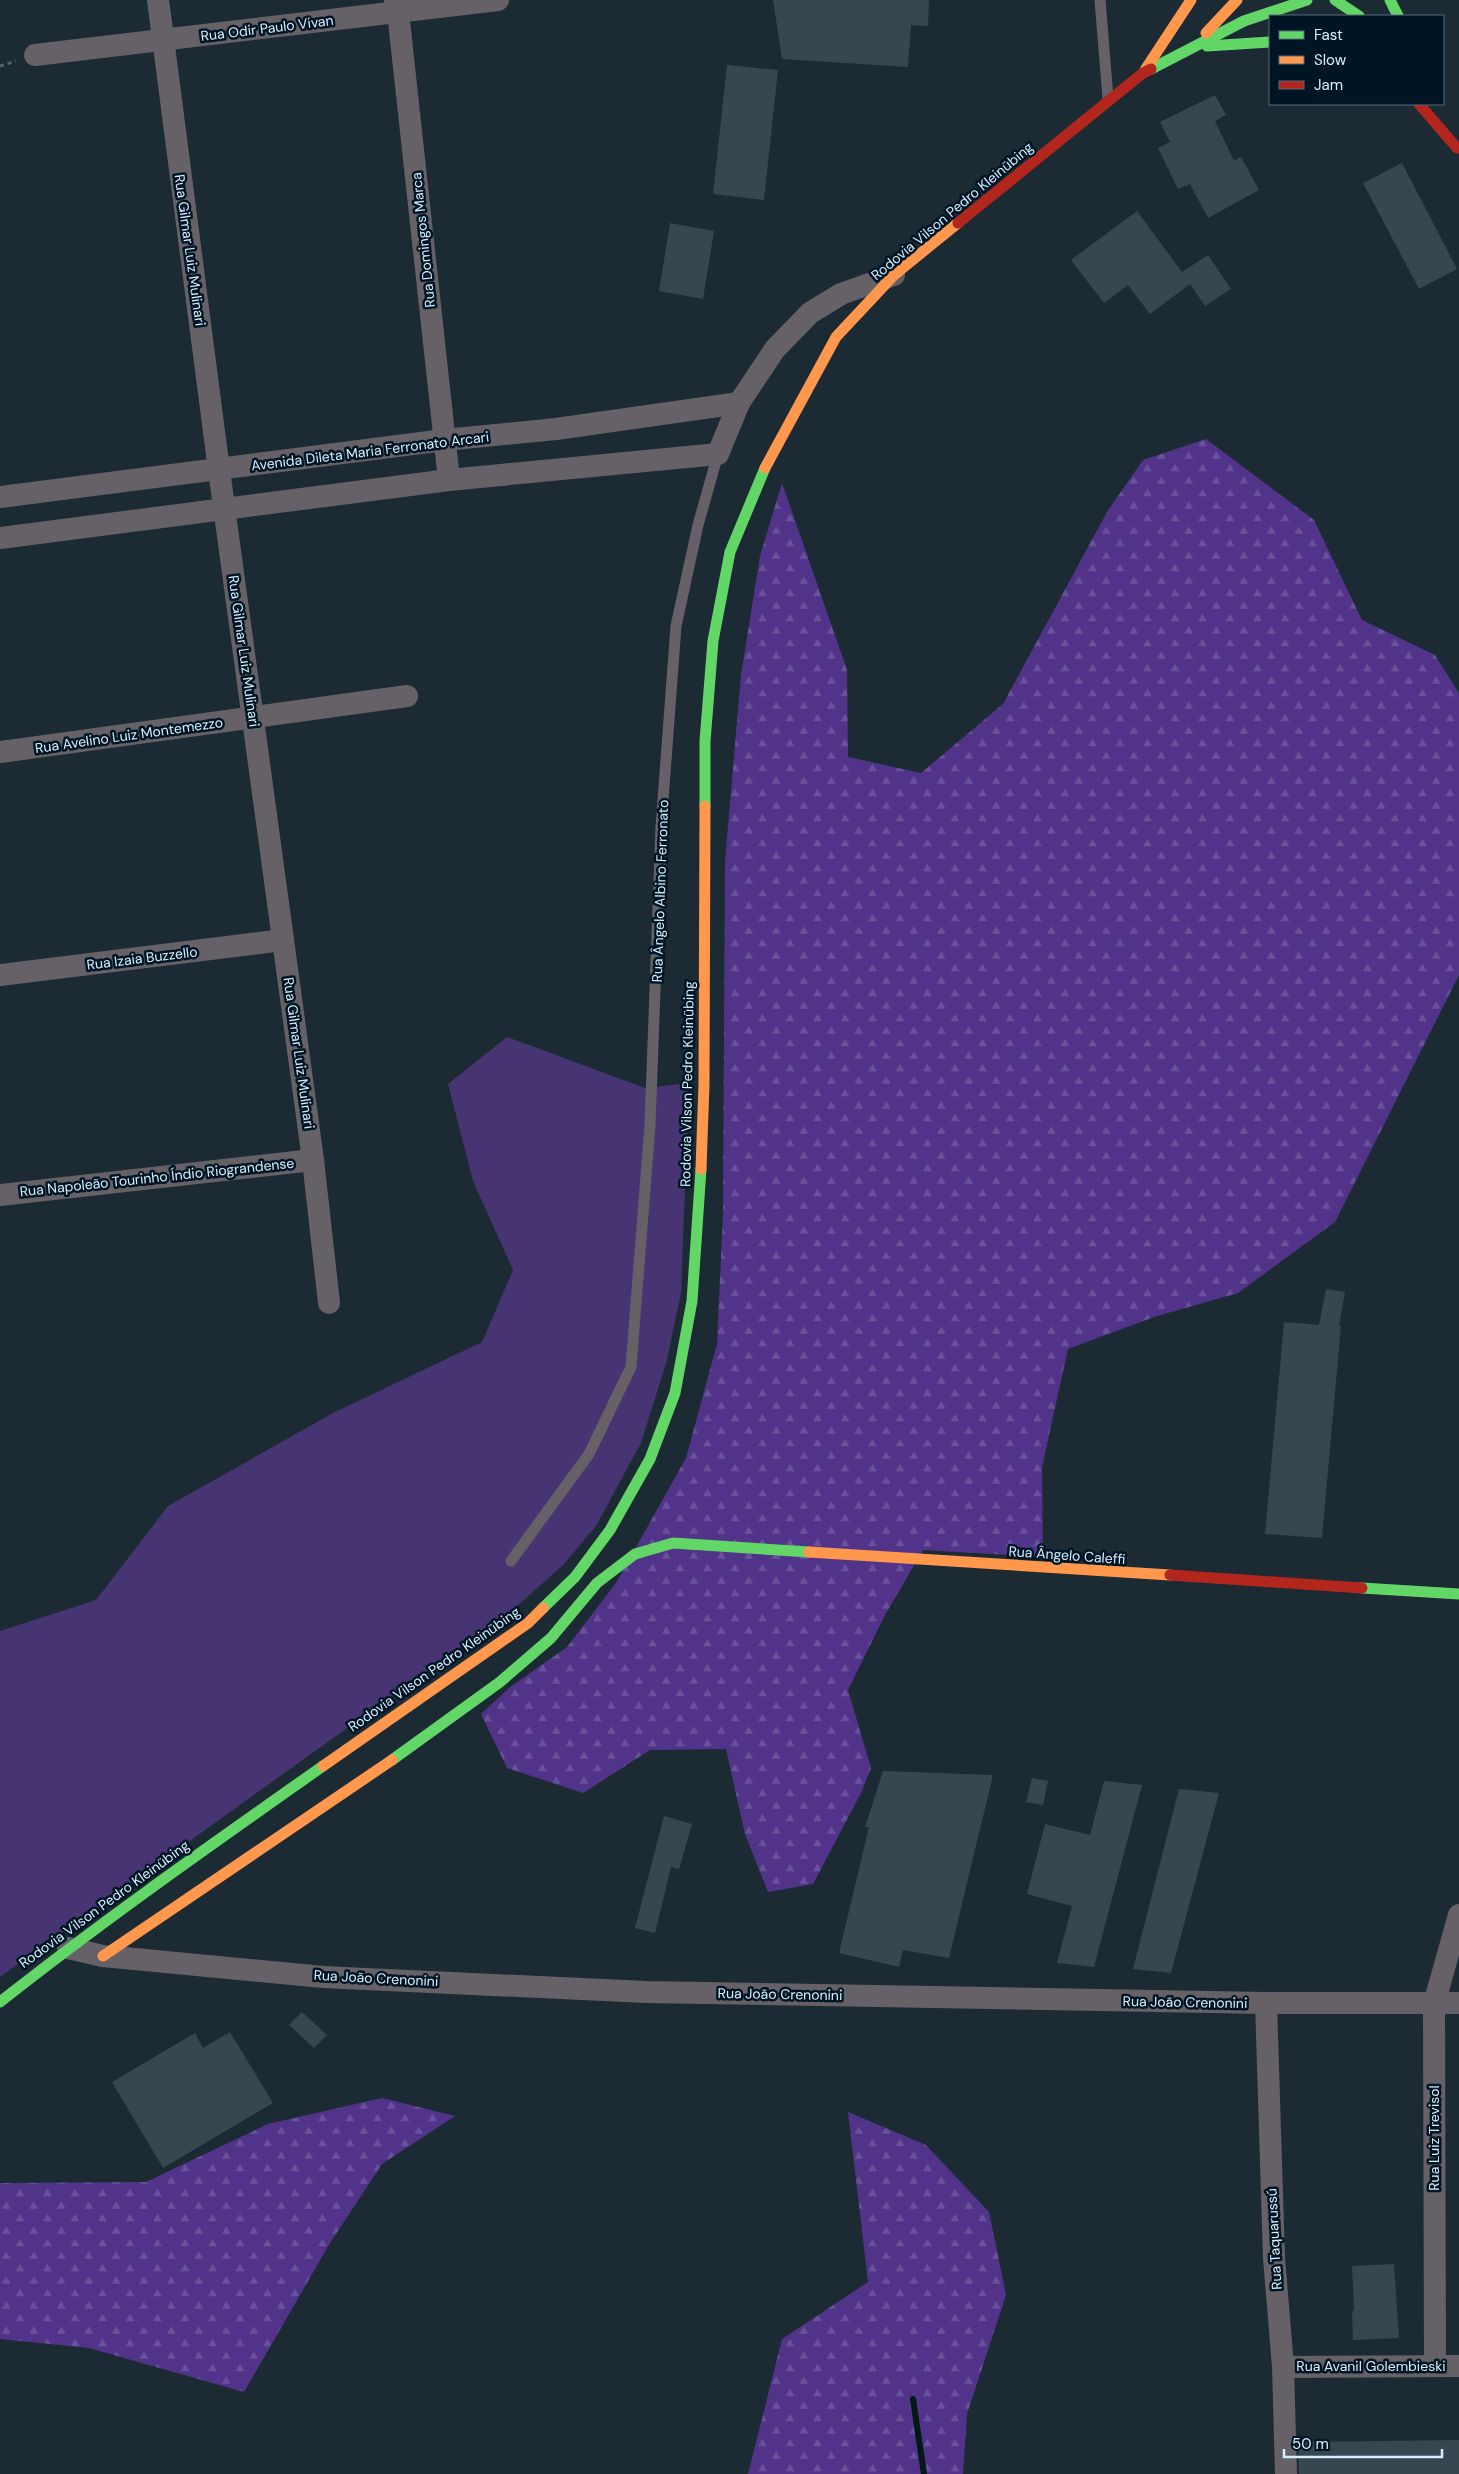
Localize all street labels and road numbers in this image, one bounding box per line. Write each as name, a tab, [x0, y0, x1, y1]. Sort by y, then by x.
street label: Rua Odir Paulo Vivan	[200, 11, 334, 45]
street label: Rodovia Vilson Pedro Kleinübing	[867, 138, 1037, 284]
street label: Rua Domingos Marca	[407, 171, 439, 309]
street label: Rua Gilmar Luiz Mulinari	[170, 173, 210, 327]
street label: Avenida Dileta Maria Ferronato Arcari	[250, 427, 490, 475]
street label: Rua Gilmar Luiz Mulinari	[224, 574, 264, 728]
street label: Rua Avelino Luiz Montemezzo	[34, 713, 224, 757]
street label: Rua Ângelo Albino Ferronato	[648, 799, 672, 983]
street label: Rua Izaia Buzzello	[86, 942, 198, 974]
street label: Rua Gilmar Luiz Mulinari	[279, 976, 319, 1130]
street label: Rodovia Vilson Pedro Kleinübing	[676, 981, 698, 1187]
street label: Rua Napoleão Tourinho Índio Riograndense	[19, 1154, 295, 1200]
street label: Rua Ângelo Caleffi	[1008, 1542, 1126, 1568]
street label: Rodovia Vilson Pedro Kleinübing	[344, 1602, 524, 1735]
street label: Rodovia Vilson Pedro Kleinübing	[15, 1836, 193, 1972]
street label: Rua João Crenonini	[313, 1966, 439, 1990]
street label: Rua João Crenonini	[718, 1984, 842, 2004]
street label: Rua João Crenonini	[1123, 1992, 1247, 2012]
street label: Rua Luiz Trevisol	[1425, 2085, 1443, 2191]
street label: Rua Taquarussú	[1262, 2188, 1286, 2290]
street label: Rua AvaniI Golembieski	[1296, 2357, 1446, 2375]

